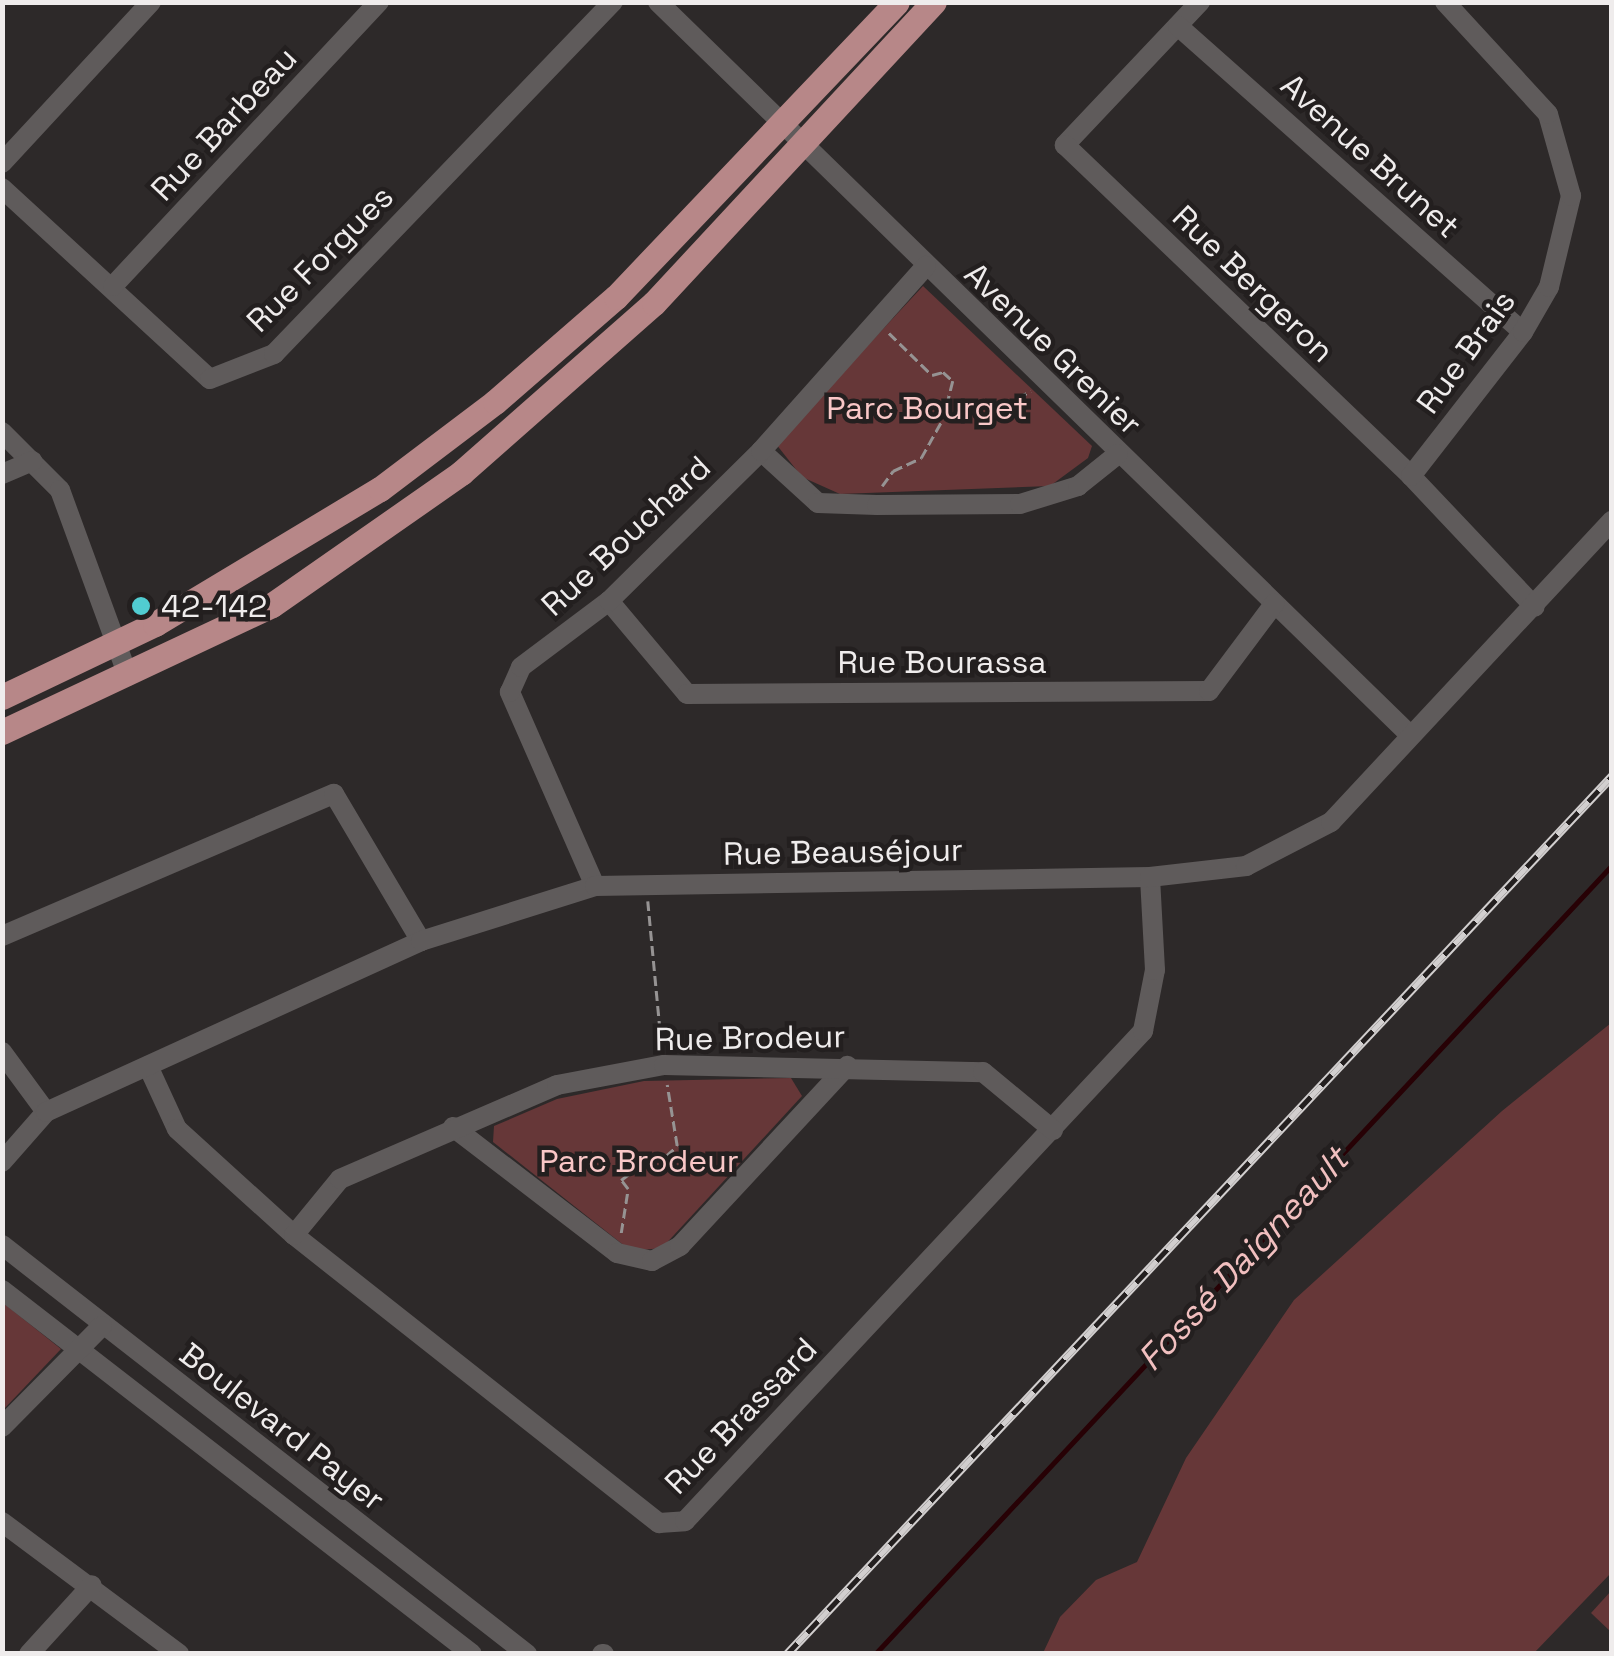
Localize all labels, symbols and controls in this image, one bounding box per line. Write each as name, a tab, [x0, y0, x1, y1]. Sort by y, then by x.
street label: Rue Barbeau	[143, 39, 305, 209]
street label: Avenue Brunet	[1273, 66, 1467, 246]
street label: Rue Forgues	[239, 178, 401, 340]
street label: Rue Bergeron	[1165, 198, 1341, 370]
street label: Avenue Grenier	[956, 255, 1150, 443]
street label: Rue Brais	[1409, 283, 1523, 421]
park label: Parc Bourget	[826, 389, 1028, 427]
street label: Rue Bouchard	[534, 448, 718, 624]
place label: 42-142	[161, 587, 267, 625]
marker: 42-142	[130, 595, 152, 617]
street label: Rue Bourassa	[837, 643, 1047, 681]
street label: Rue Beauséjour	[723, 831, 963, 873]
street label: Rue Brodeur	[654, 1017, 846, 1059]
water label: Fossé Daigneault	[1129, 1139, 1357, 1379]
park label: Parc Brodeur	[539, 1142, 739, 1180]
street label: Rue Brassard	[657, 1330, 825, 1502]
street label: Boulevard Payer	[172, 1335, 392, 1519]

